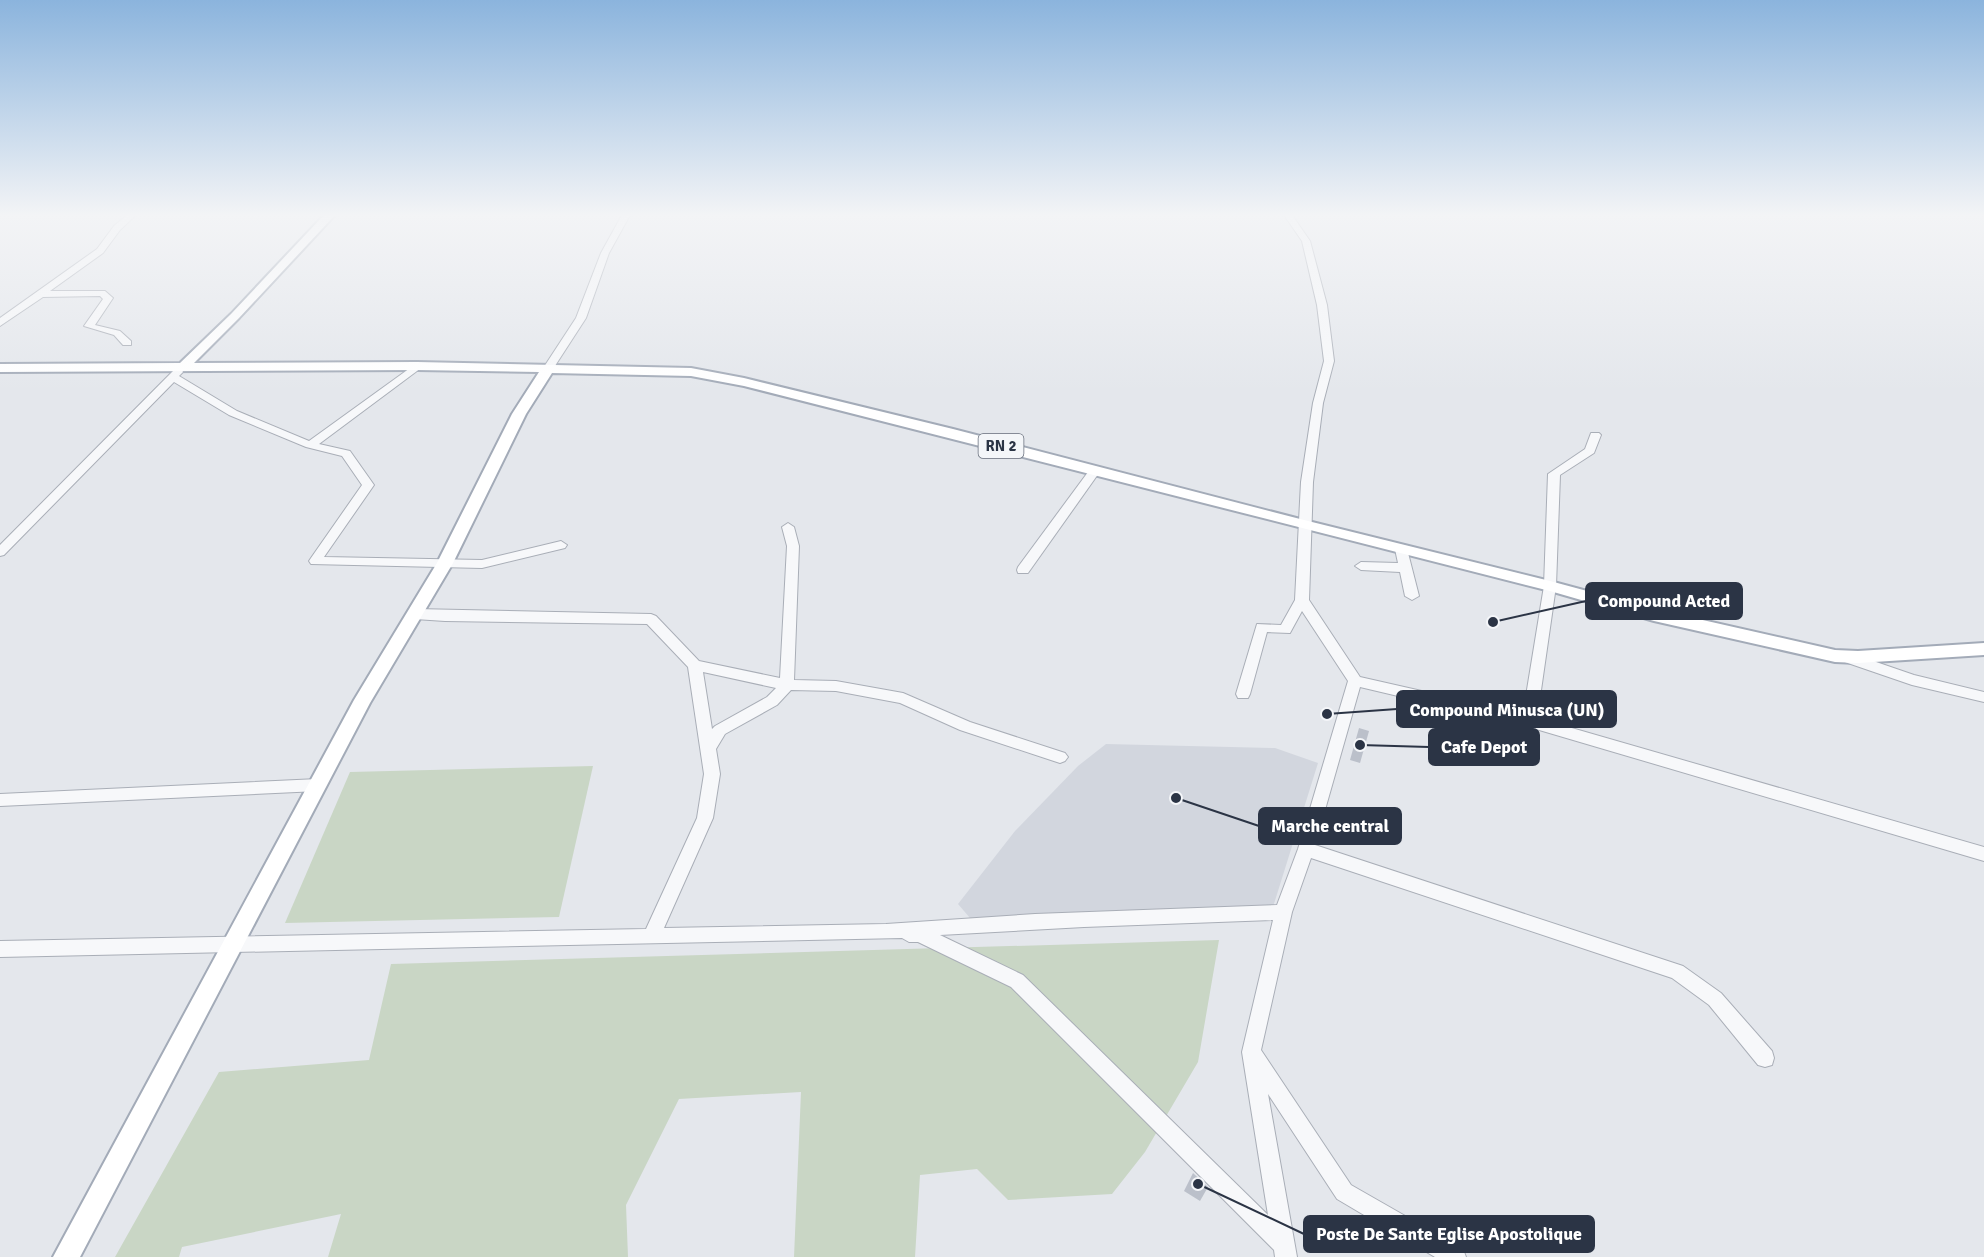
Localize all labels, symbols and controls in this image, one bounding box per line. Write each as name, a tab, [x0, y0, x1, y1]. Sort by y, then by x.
road number: RN 2	[978, 434, 1024, 458]
callout: Compound Acted	[1586, 583, 1742, 619]
text: Compound Acted	[1598, 590, 1730, 612]
callout: Compound Minusca (UN)	[1397, 691, 1616, 727]
text: Compound Minusca (UN)	[1409, 699, 1605, 721]
callout: Cafe Depot	[1429, 729, 1539, 765]
text: Cafe Depot	[1441, 736, 1527, 758]
callout: Marche central	[1259, 808, 1401, 844]
text: Marche central	[1271, 815, 1389, 837]
callout: Poste De Sante Eglise Apostolique	[1304, 1216, 1594, 1252]
text: Poste De Sante Eglise Apostolique	[1316, 1223, 1582, 1245]

